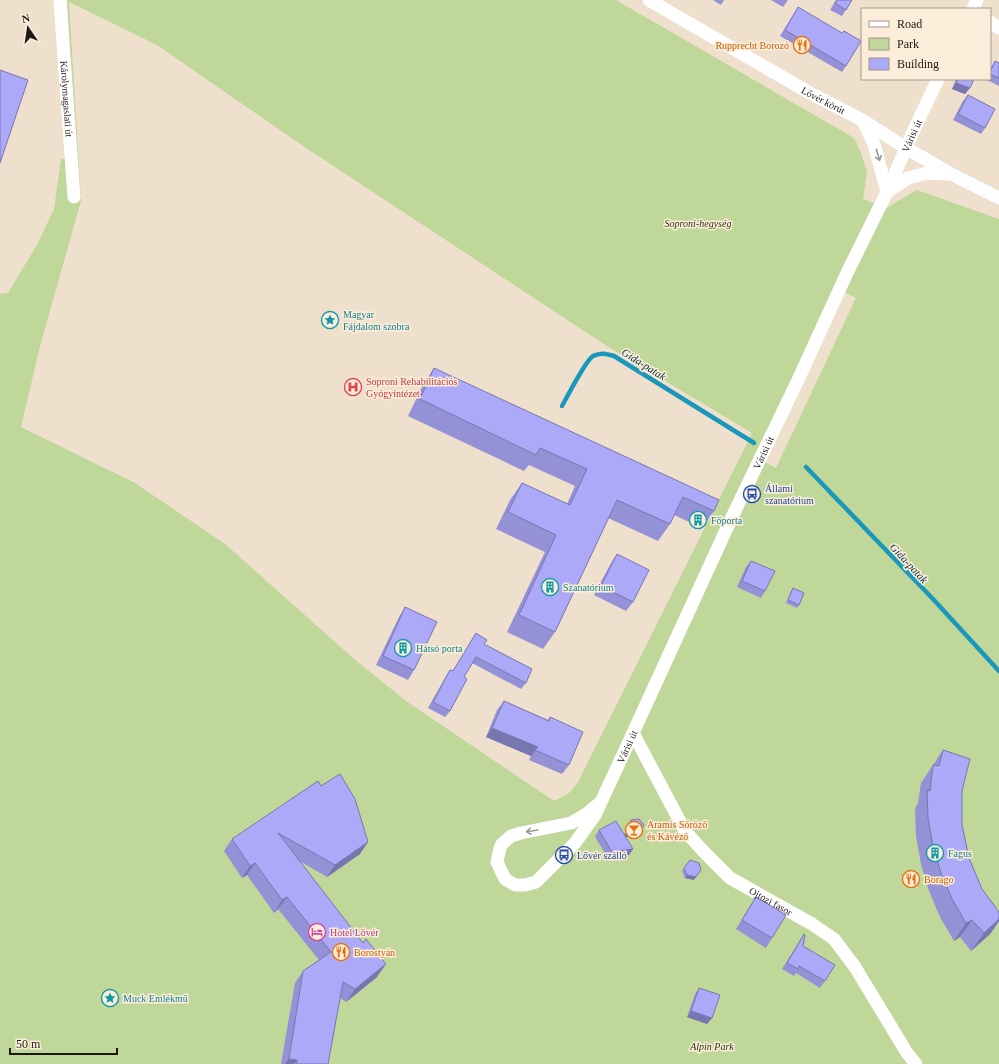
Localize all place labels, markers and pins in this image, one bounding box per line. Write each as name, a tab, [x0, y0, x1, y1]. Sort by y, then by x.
restaurant icon: Rupprecht Borozó	[792, 35, 812, 55]
place label: Rupprecht Borozó	[715, 40, 789, 51]
place label: Magyar Fájdalom szobra	[343, 309, 410, 332]
place icon: Magyar Fájdalom szobra	[320, 310, 340, 330]
place label: Soproni Rehabilitációs Gyógyintézet	[366, 376, 457, 399]
hospital icon: Soproni Rehabilitációs Gyógyintézet	[343, 377, 363, 397]
place label: Állami szanatórium	[765, 483, 814, 506]
bus stop icon: Állami szanatórium	[742, 484, 762, 504]
building icon: Főporta	[688, 510, 708, 530]
place label: Főporta	[711, 515, 743, 526]
building icon: Szanatórium	[540, 577, 560, 597]
place label: Szanatórium	[563, 582, 614, 593]
building icon: Hátsó porta	[393, 638, 413, 658]
place label: Hátsó porta	[416, 643, 463, 654]
place label: Aramis Söröző és Kávézó	[647, 819, 707, 842]
bar icon: Aramis Söröző és Kávézó	[624, 820, 644, 840]
building icon: Fagus	[925, 843, 945, 863]
bus stop icon: Lővér szálló	[554, 845, 574, 865]
place label: Fagus	[948, 848, 972, 859]
place label: Lővér szálló	[577, 850, 627, 861]
restaurant icon: Borago	[901, 869, 921, 889]
place label: Borago	[924, 874, 953, 885]
hotel icon: Hotel Lövér	[307, 922, 327, 942]
place label: Hotel Lövér	[330, 927, 379, 938]
restaurant icon: Borostyán	[331, 942, 351, 962]
place label: Borostyán	[354, 947, 395, 958]
place icon: Muck Emlékmű	[100, 988, 120, 1008]
place label: Muck Emlékmű	[123, 993, 188, 1004]

